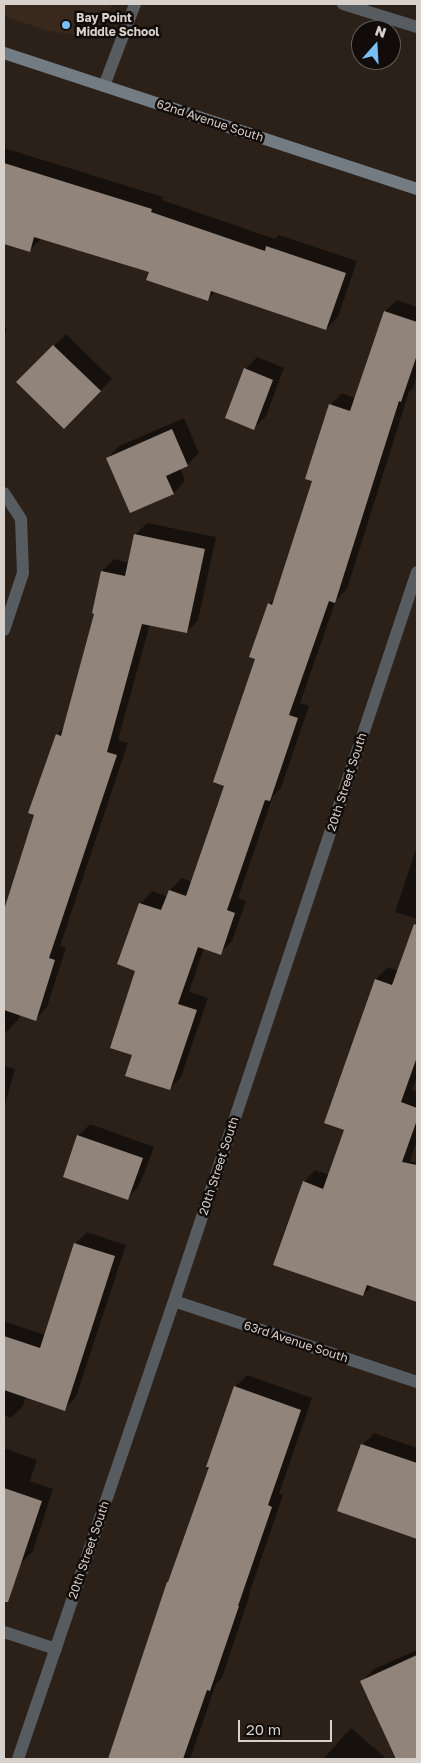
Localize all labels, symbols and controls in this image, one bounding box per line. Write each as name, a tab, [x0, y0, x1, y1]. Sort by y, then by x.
place label: Bay Point Middle School	[76, 11, 159, 39]
marker: Bay Point Middle School	[60, 19, 72, 31]
north arrow	[351, 20, 401, 70]
text: N	[373, 22, 389, 41]
street label: 62nd Avenue South	[155, 97, 265, 145]
street label: 20th Street South	[324, 731, 370, 833]
street label: 20th Street South	[196, 1115, 242, 1217]
street label: 63rd Avenue South	[242, 1318, 350, 1366]
street label: 20th Street South	[66, 1499, 112, 1601]
scale bar	[241, 1710, 335, 1742]
text: 20 m	[246, 1720, 281, 1738]

